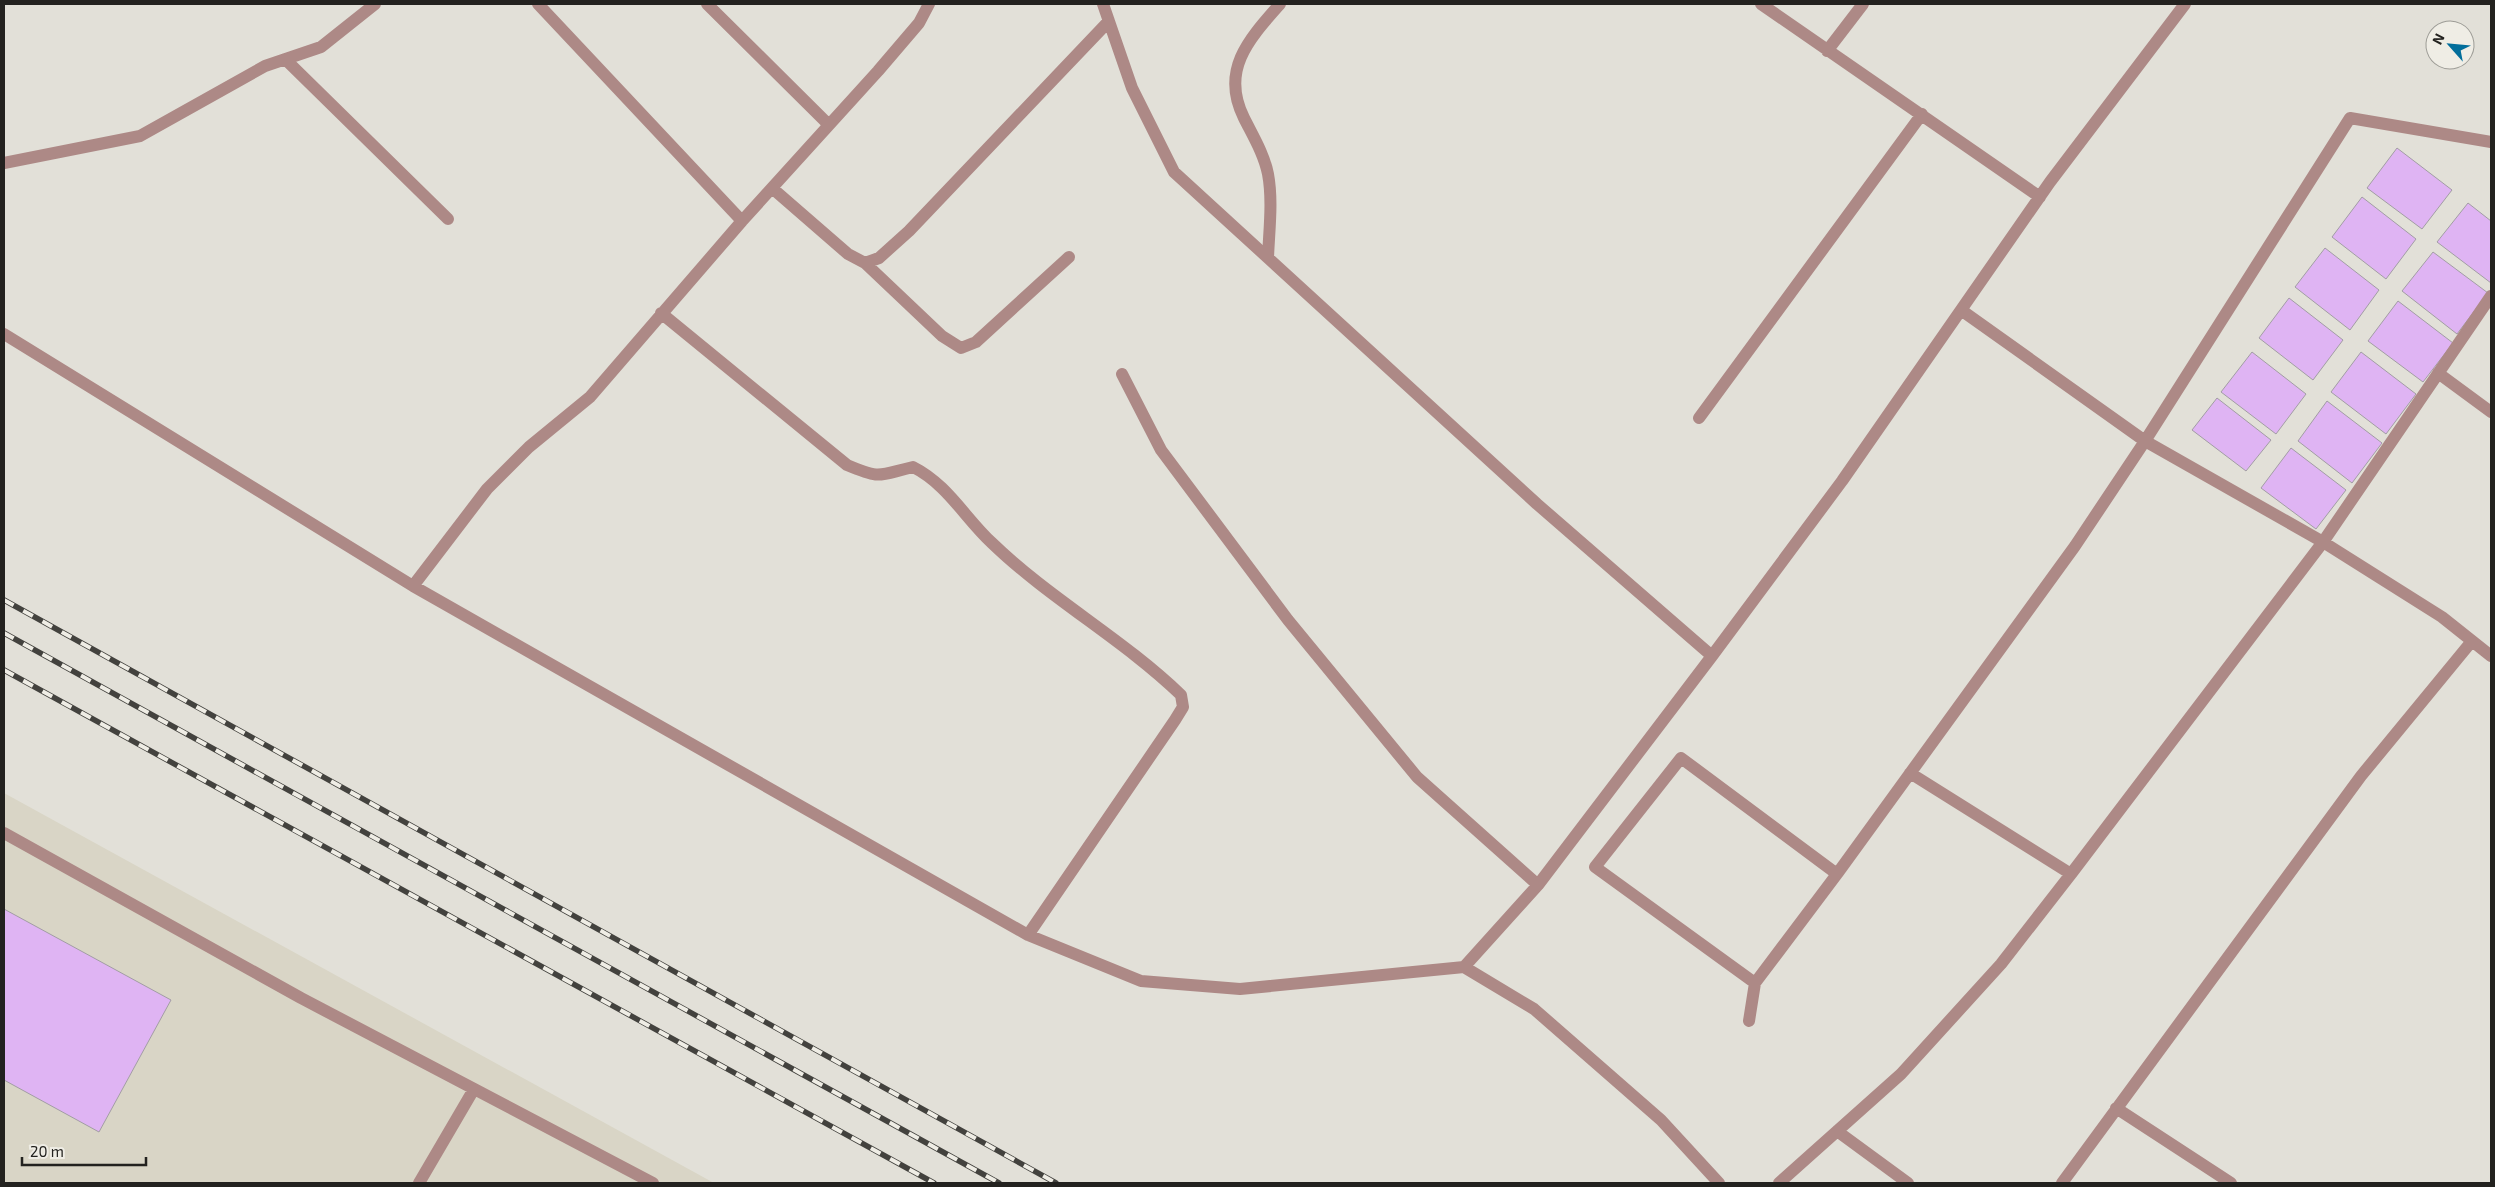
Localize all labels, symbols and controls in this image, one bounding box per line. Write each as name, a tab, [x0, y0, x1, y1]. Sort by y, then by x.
north arrow	[2425, 20, 2475, 70]
text: N	[2428, 31, 2448, 47]
scale bar	[22, 1134, 146, 1166]
text: 20 m	[30, 1142, 64, 1160]

